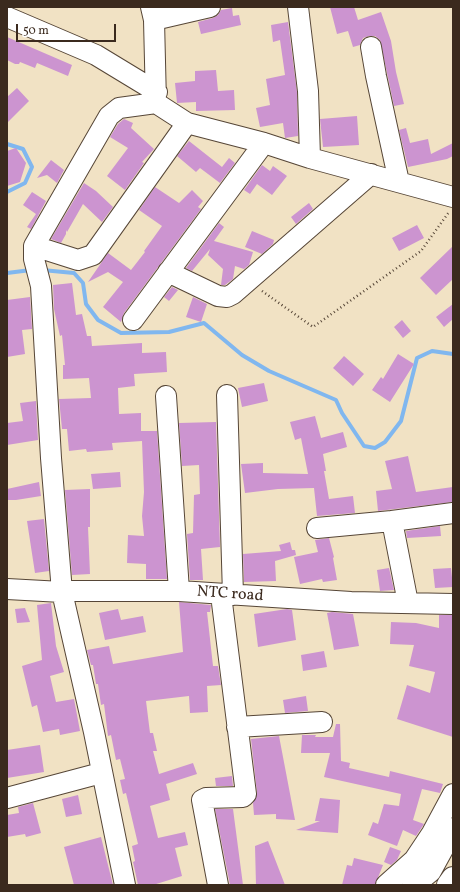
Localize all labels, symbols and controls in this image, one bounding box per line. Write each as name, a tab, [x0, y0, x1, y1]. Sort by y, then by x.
scale bar	[18, 16, 118, 42]
text: 50 m	[23, 23, 49, 39]
street label: NTC road	[196, 583, 264, 607]

